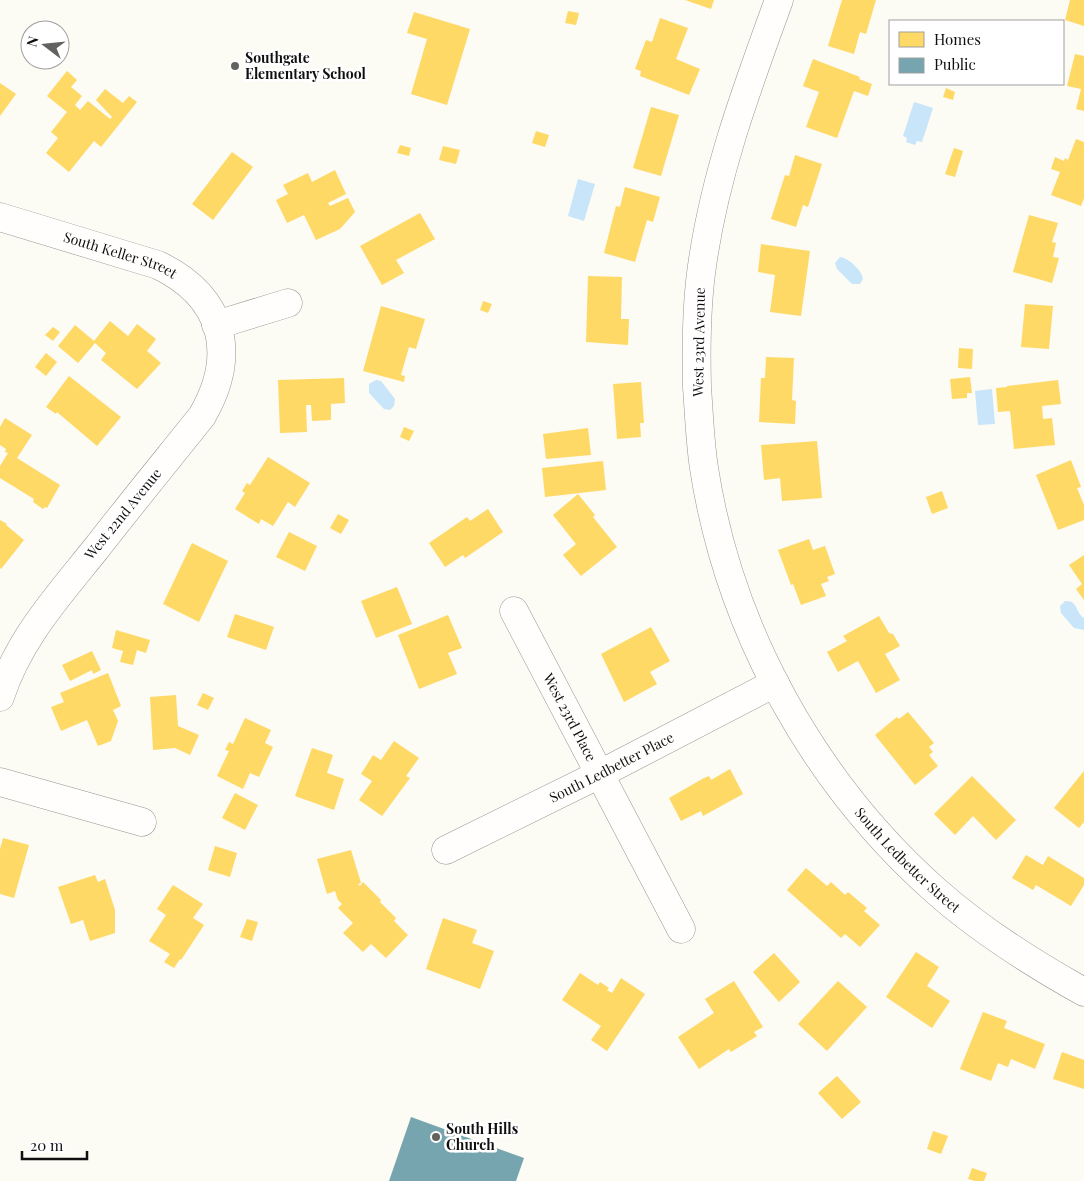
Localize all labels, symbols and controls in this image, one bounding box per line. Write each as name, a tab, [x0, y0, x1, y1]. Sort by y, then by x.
north arrow	[20, 20, 70, 70]
legend	[889, 20, 1064, 85]
text: Homes	[934, 29, 981, 49]
text: N	[21, 34, 43, 49]
place label: Southgate Elementary School	[245, 48, 366, 83]
text: Public	[934, 54, 976, 74]
marker: Southgate Elementary School	[229, 60, 241, 72]
street label: South Keller Street	[61, 227, 182, 283]
street label: West 23rd Avenue	[688, 287, 709, 398]
street label: West 22nd Avenue	[79, 464, 165, 564]
street label: West 23rd Place	[539, 669, 601, 764]
street label: South Ledbetter Place	[546, 727, 677, 807]
street label: South Ledbetter Street	[851, 803, 965, 917]
place label: South Hills Church	[446, 1119, 518, 1154]
scale bar	[22, 1128, 88, 1160]
marker: South Hills Church	[430, 1131, 442, 1143]
text: 20 m	[30, 1135, 64, 1155]

